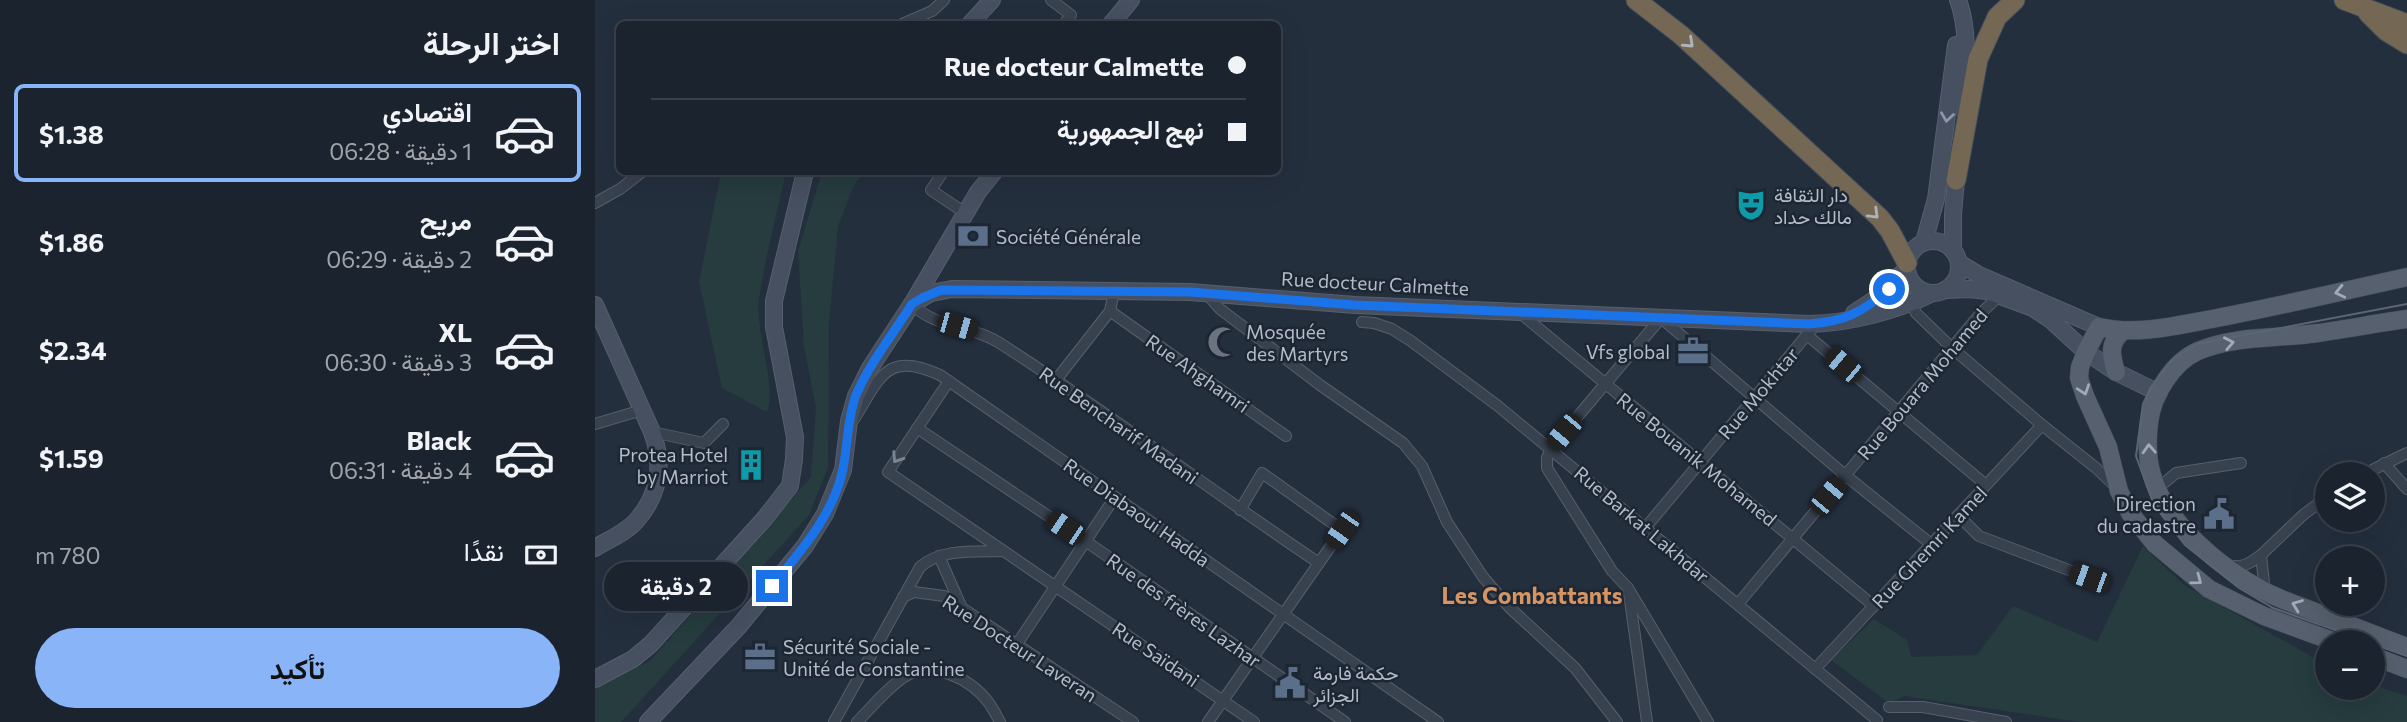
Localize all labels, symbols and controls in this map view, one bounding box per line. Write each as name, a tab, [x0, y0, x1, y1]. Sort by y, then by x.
text: اختر الرحلة	[423, 22, 560, 62]
one-way arrow	[1681, 34, 1694, 47]
text: Rue docteur Calmette	[944, 50, 1204, 81]
text: اقتصادي	[383, 96, 472, 127]
icon: car	[493, 102, 556, 165]
one-way arrow	[1939, 112, 1954, 123]
text: نهج الجمهورية	[1057, 113, 1204, 144]
text: $1.38	[39, 118, 104, 149]
text: 1 دقيقة · 06:28	[329, 137, 472, 165]
place label: دار الثقافة مالك حداد	[1774, 183, 1852, 228]
theatre icon: دار الثقافة مالك حداد	[1734, 188, 1768, 222]
text: مريح	[420, 204, 472, 235]
one-way arrow	[1866, 205, 1879, 218]
icon: car	[493, 210, 556, 273]
bank icon: Société Générale	[956, 219, 990, 253]
place label: Société Générale	[996, 225, 1141, 248]
text: $1.86	[39, 226, 104, 257]
text: 2 دقيقة · 06:29	[326, 245, 472, 273]
street label: Rue docteur Calmette	[1281, 267, 1469, 299]
route start	[1873, 273, 1905, 305]
one-way arrow	[2334, 283, 2346, 298]
street label: Rue Bouara Mohamed	[1852, 304, 1992, 464]
car	[934, 310, 981, 342]
text: XL	[438, 316, 472, 347]
icon: car	[493, 318, 556, 381]
place label: Mosquée des Martyrs	[1246, 320, 1348, 365]
mosque icon: Mosquée des Martyrs	[1206, 325, 1240, 359]
street label: Rue Ahghamri	[1142, 329, 1254, 417]
text: $2.34	[39, 334, 107, 365]
office icon: Vfs global	[1676, 334, 1710, 368]
one-way arrow	[2223, 336, 2235, 351]
place label: Vfs global	[1586, 340, 1670, 363]
street label: Rue Mokhtar	[1713, 342, 1803, 444]
car	[1821, 343, 1866, 387]
text: 3 دقيقة · 06:30	[324, 348, 472, 376]
street label: Rue Bencharif Madani	[1035, 362, 1203, 488]
one-way arrow	[2076, 384, 2090, 396]
street label: Rue Bouanik Mohamed	[1613, 388, 1781, 530]
car	[1543, 409, 1586, 455]
text: Black	[406, 424, 472, 455]
icon: car	[493, 426, 556, 489]
text: $1.59	[39, 442, 104, 473]
place label: Protea Hotel by Marriot	[618, 443, 728, 488]
one-way arrow	[2141, 443, 2156, 454]
building icon: Protea Hotel by Marriot	[734, 448, 768, 482]
one-way arrow	[893, 450, 906, 463]
street label: Rue Diabaoui Hadda	[1059, 453, 1215, 571]
text: 4 دقيقة · 06:31	[329, 456, 472, 484]
street label: Rue Barkat Lakhdar	[1570, 461, 1714, 587]
map controls	[2315, 462, 2385, 700]
button: layers	[2315, 462, 2385, 532]
car	[1807, 473, 1850, 519]
street label: Rue Ghemri Kamel	[1867, 481, 1991, 613]
place label: Direction du cadastre	[2097, 492, 2196, 537]
public building icon: Direction du cadastre	[2202, 497, 2236, 531]
car	[1322, 507, 1363, 553]
car	[1042, 508, 1089, 548]
text: نقدًا	[464, 535, 504, 566]
icon: cash	[522, 536, 560, 574]
text: 780 m	[35, 541, 101, 569]
button: +	[2315, 546, 2385, 616]
street label: Rue des frères Lazhar	[1102, 548, 1266, 672]
car	[2066, 561, 2113, 595]
callout: 2 دقيقة	[604, 562, 747, 610]
route end	[756, 570, 788, 602]
text: 2 دقيقة	[640, 572, 712, 600]
one-way arrow	[2190, 572, 2202, 585]
district label: Les Combattants	[1441, 581, 1623, 609]
street label: Rue Docteur Laveran	[938, 589, 1102, 707]
one-way arrow	[2292, 599, 2304, 613]
street label: Rue Saïdani	[1108, 617, 1204, 691]
button: تأكيد	[35, 628, 560, 708]
button: −	[2315, 630, 2385, 700]
place label: Sécurité Sociale - Unité de Constantine	[783, 635, 965, 680]
office icon: Sécurité Sociale - Unité de Constantine	[743, 640, 777, 674]
place label: حكمة فارمة الجزائر	[1312, 661, 1398, 707]
public building icon: حكمة فارمة الجزائر	[1273, 666, 1307, 700]

